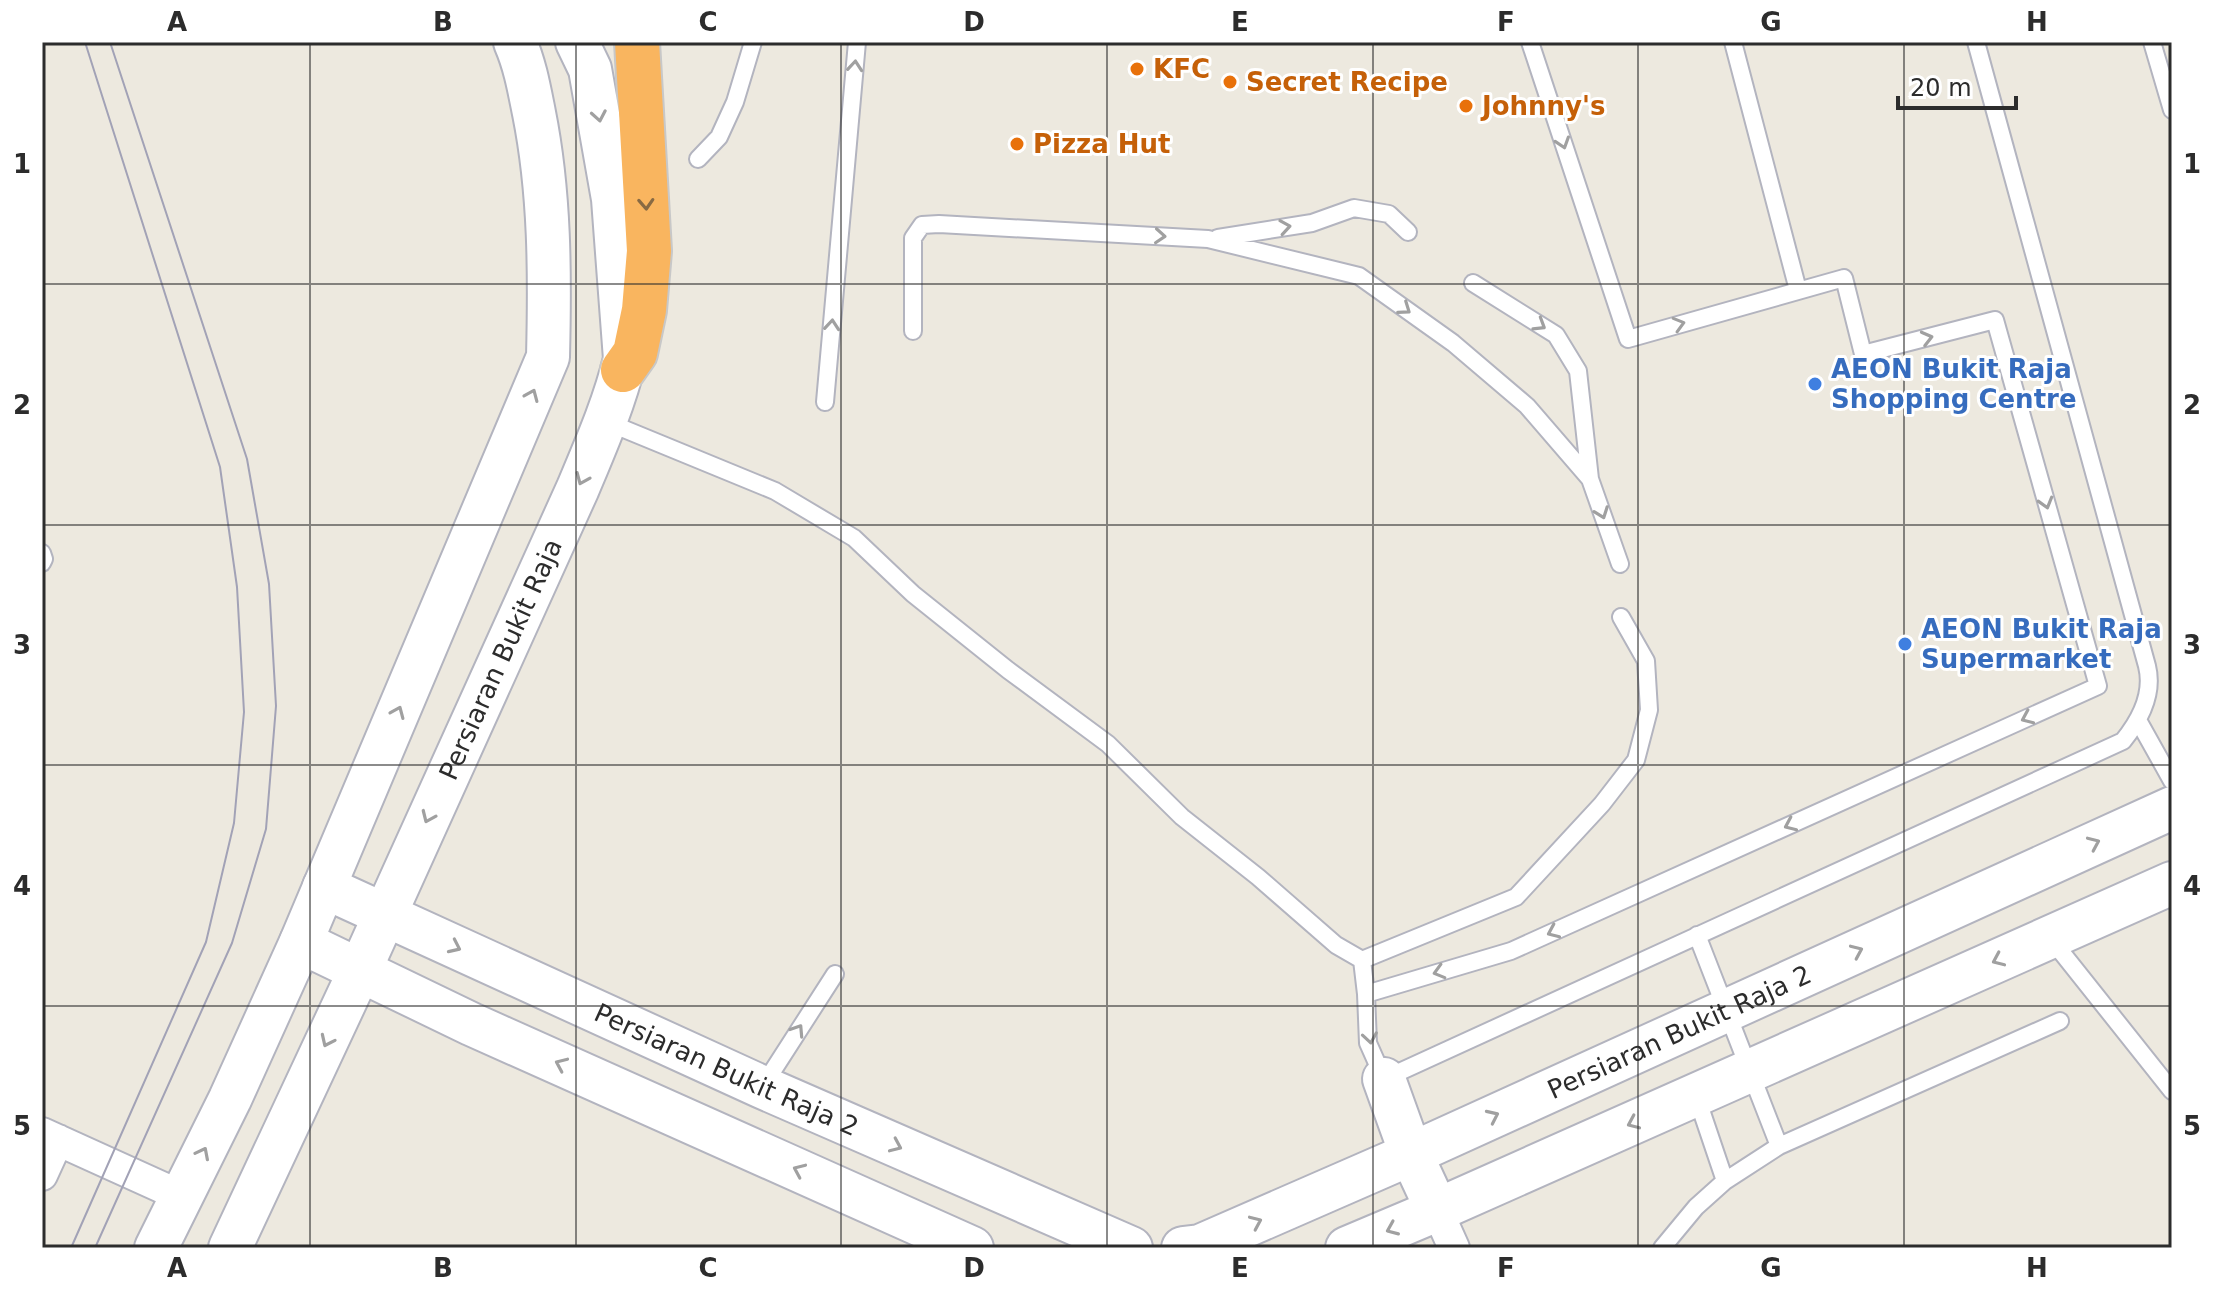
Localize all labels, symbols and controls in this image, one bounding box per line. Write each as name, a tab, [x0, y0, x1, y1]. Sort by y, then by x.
text: A	[167, 7, 187, 37]
text: B	[433, 7, 453, 37]
text: C	[698, 7, 718, 37]
text: D	[963, 7, 985, 37]
text: E	[1231, 7, 1249, 37]
text: F	[1497, 7, 1515, 37]
text: G	[1760, 7, 1782, 37]
text: H	[2026, 7, 2048, 37]
place label: KFC	[1153, 54, 1210, 84]
one-way arrow	[846, 59, 863, 72]
marker: KFC	[1128, 60, 1146, 78]
scale bar	[1898, 60, 2016, 110]
place label: Secret Recipe	[1246, 67, 1448, 97]
marker: Secret Recipe	[1221, 73, 1239, 91]
text: 20 m	[1910, 74, 1972, 102]
place label: Johnny's	[1480, 91, 1605, 121]
marker: Johnny's	[1457, 97, 1475, 115]
one-way arrow	[589, 109, 606, 123]
place label: Pizza Hut	[1033, 129, 1171, 159]
marker: Pizza Hut	[1008, 135, 1026, 153]
one-way arrow	[1554, 135, 1570, 149]
text: 1	[13, 149, 31, 179]
text: 1	[2183, 149, 2201, 179]
one-way arrow	[637, 198, 654, 211]
one-way arrow	[1278, 220, 1292, 237]
one-way arrow	[1154, 227, 1167, 244]
one-way arrow	[1396, 299, 1411, 314]
one-way arrow	[1531, 315, 1545, 330]
one-way arrow	[1671, 317, 1685, 333]
one-way arrow	[823, 318, 840, 331]
one-way arrow	[1919, 330, 1933, 347]
place label: AEON Bukit Raja Shopping Centre	[1831, 354, 2077, 414]
marker: AEON Bukit Raja Shopping Centre	[1806, 375, 1824, 393]
one-way arrow	[523, 389, 539, 403]
text: 2	[13, 390, 31, 420]
text: 2	[2183, 390, 2201, 420]
one-way arrow	[575, 470, 591, 485]
one-way arrow	[2037, 495, 2053, 509]
one-way arrow	[1592, 505, 1608, 519]
street label: Persiaran Bukit Raja	[433, 534, 568, 784]
place label: AEON Bukit Raja Supermarket	[1921, 614, 2162, 674]
text: 3	[13, 630, 31, 660]
text: 3	[2183, 630, 2201, 660]
marker: AEON Bukit Raja Supermarket	[1896, 635, 1914, 653]
one-way arrow	[388, 706, 405, 720]
one-way arrow	[2020, 708, 2035, 724]
one-way arrow	[422, 809, 438, 824]
one-way arrow	[1783, 815, 1798, 831]
one-way arrow	[2086, 837, 2100, 853]
text: 4	[13, 871, 31, 901]
text: 4	[2183, 871, 2201, 901]
one-way arrow	[1547, 923, 1561, 939]
one-way arrow	[447, 937, 461, 953]
one-way arrow	[1849, 944, 1863, 960]
one-way arrow	[1992, 951, 2007, 967]
street label: Persiaran Bukit Raja 2	[1543, 959, 1816, 1105]
one-way arrow	[1432, 963, 1446, 980]
street label: Persiaran Bukit Raja 2	[590, 998, 863, 1142]
one-way arrow	[789, 1025, 804, 1039]
one-way arrow	[1360, 1031, 1377, 1044]
one-way arrow	[321, 1032, 337, 1047]
one-way arrow	[555, 1058, 570, 1074]
one-way arrow	[1485, 1110, 1499, 1126]
text: 5	[13, 1111, 31, 1141]
text: 5	[2183, 1111, 2201, 1141]
one-way arrow	[1627, 1114, 1641, 1130]
one-way arrow	[888, 1136, 903, 1152]
one-way arrow	[193, 1146, 209, 1161]
one-way arrow	[793, 1164, 807, 1180]
one-way arrow	[1247, 1215, 1262, 1231]
one-way arrow	[1386, 1219, 1400, 1236]
text: A	[167, 1253, 187, 1283]
text: B	[433, 1253, 453, 1283]
text: C	[698, 1253, 718, 1283]
text: D	[963, 1253, 985, 1283]
text: E	[1231, 1253, 1249, 1283]
text: F	[1497, 1253, 1515, 1283]
text: G	[1760, 1253, 1782, 1283]
text: H	[2026, 1253, 2048, 1283]

